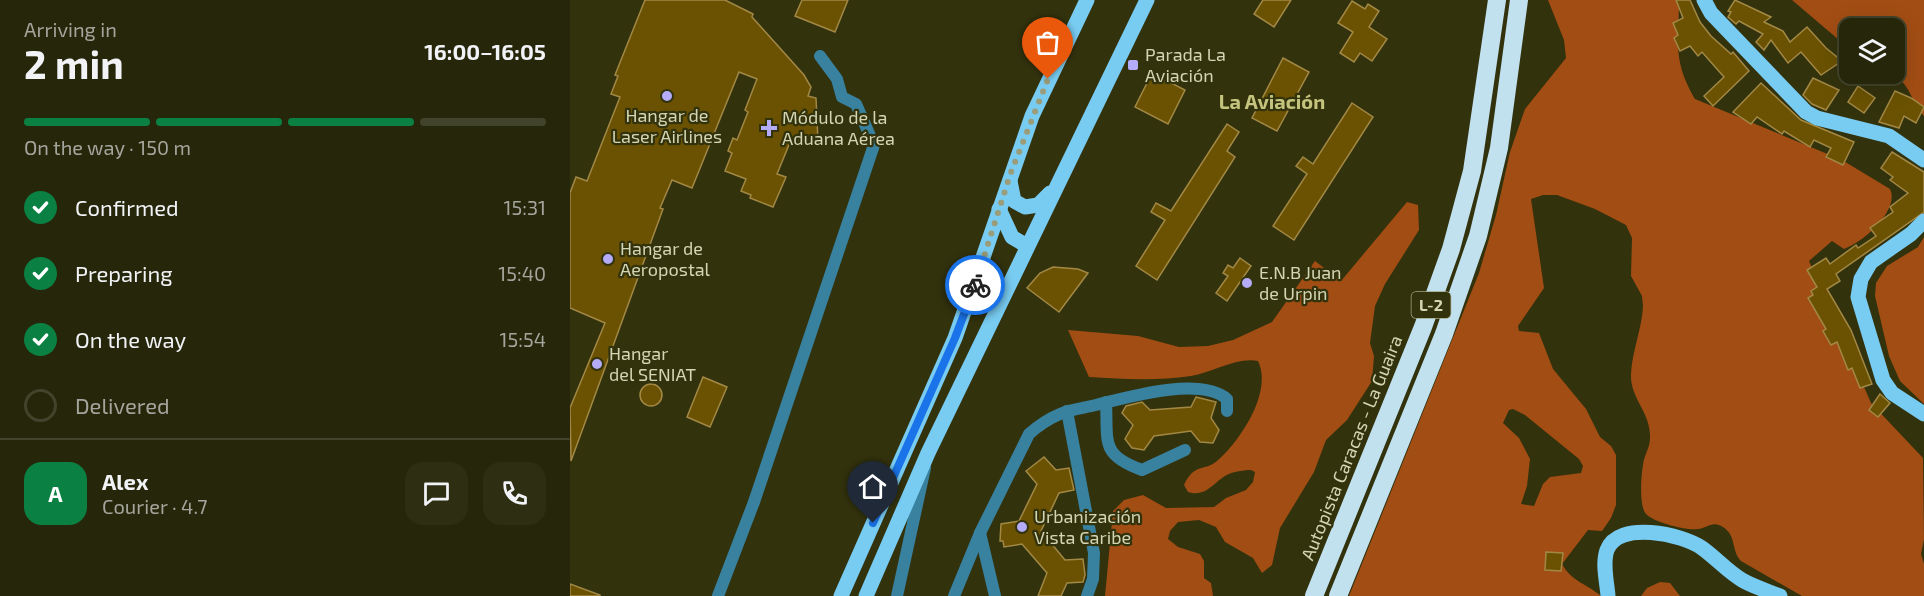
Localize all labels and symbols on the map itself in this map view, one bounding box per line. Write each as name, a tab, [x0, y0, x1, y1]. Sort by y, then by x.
pin	[1022, 17, 1073, 79]
place label: Parada La Aviación	[1145, 43, 1226, 86]
marker: Parada La Aviación	[1126, 58, 1140, 72]
marker: Hangar de Laser Airlines	[660, 89, 674, 103]
district label: La Aviación	[1219, 89, 1325, 113]
place label: Hangar de Laser Airlines	[612, 104, 722, 147]
place label: Módulo de la Aduana Aérea	[782, 106, 895, 149]
marker: Módulo de la Aduana Aérea	[760, 119, 778, 137]
place label: Hangar de Aeropostal	[620, 237, 711, 280]
marker: Hangar de Aeropostal	[601, 252, 615, 266]
courier	[945, 255, 1005, 315]
place label: E.N.B Juan de Urpin	[1259, 261, 1342, 304]
marker: E.N.B Juan de Urpin	[1240, 276, 1254, 290]
road number: L-2	[1412, 292, 1450, 318]
street label: Autopista Caracas - La Guaira	[1296, 332, 1406, 563]
place label: Hangar del SENIAT	[609, 342, 697, 385]
marker: Hangar del SENIAT	[590, 357, 604, 371]
pin	[847, 461, 898, 523]
place label: Urbanización Vista Caribe	[1034, 505, 1141, 548]
marker: Urbanización Vista Caribe	[1015, 520, 1029, 534]

